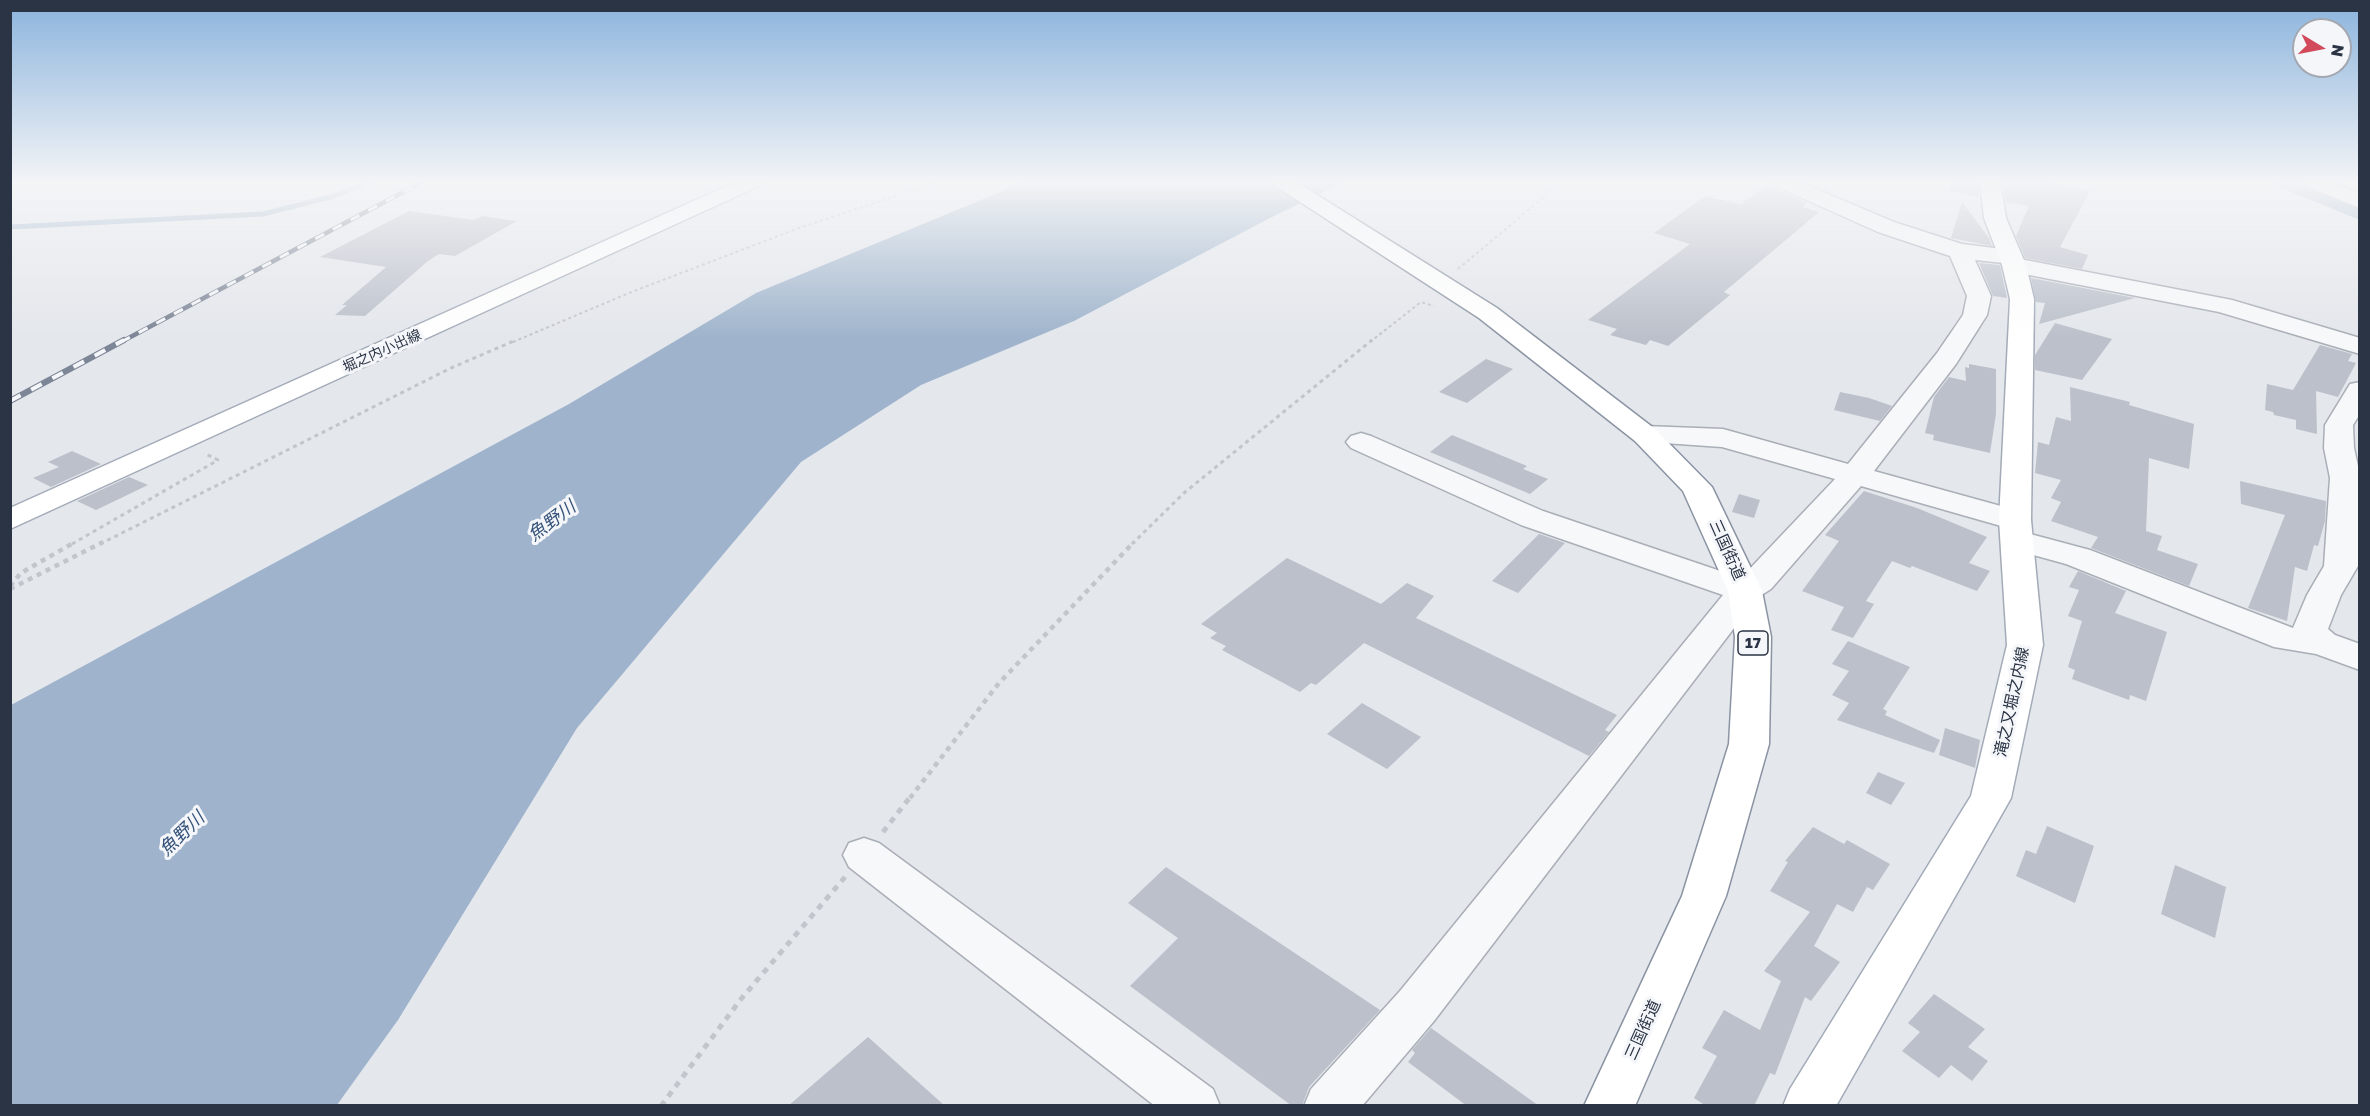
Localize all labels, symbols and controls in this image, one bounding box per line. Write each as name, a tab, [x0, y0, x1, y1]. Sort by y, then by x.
north arrow	[2292, 18, 2352, 78]
text: N	[2327, 43, 2349, 59]
street label: 堀之内小出線	[340, 326, 424, 376]
water label: 魚野川	[524, 496, 580, 546]
street label: 三国街道	[1705, 517, 1749, 583]
road number: 17	[1738, 631, 1768, 655]
street label: 滝之又堀之内線	[1991, 645, 2033, 759]
water label: 魚野川	[155, 807, 209, 861]
street label: 三国街道	[1621, 997, 1665, 1063]

